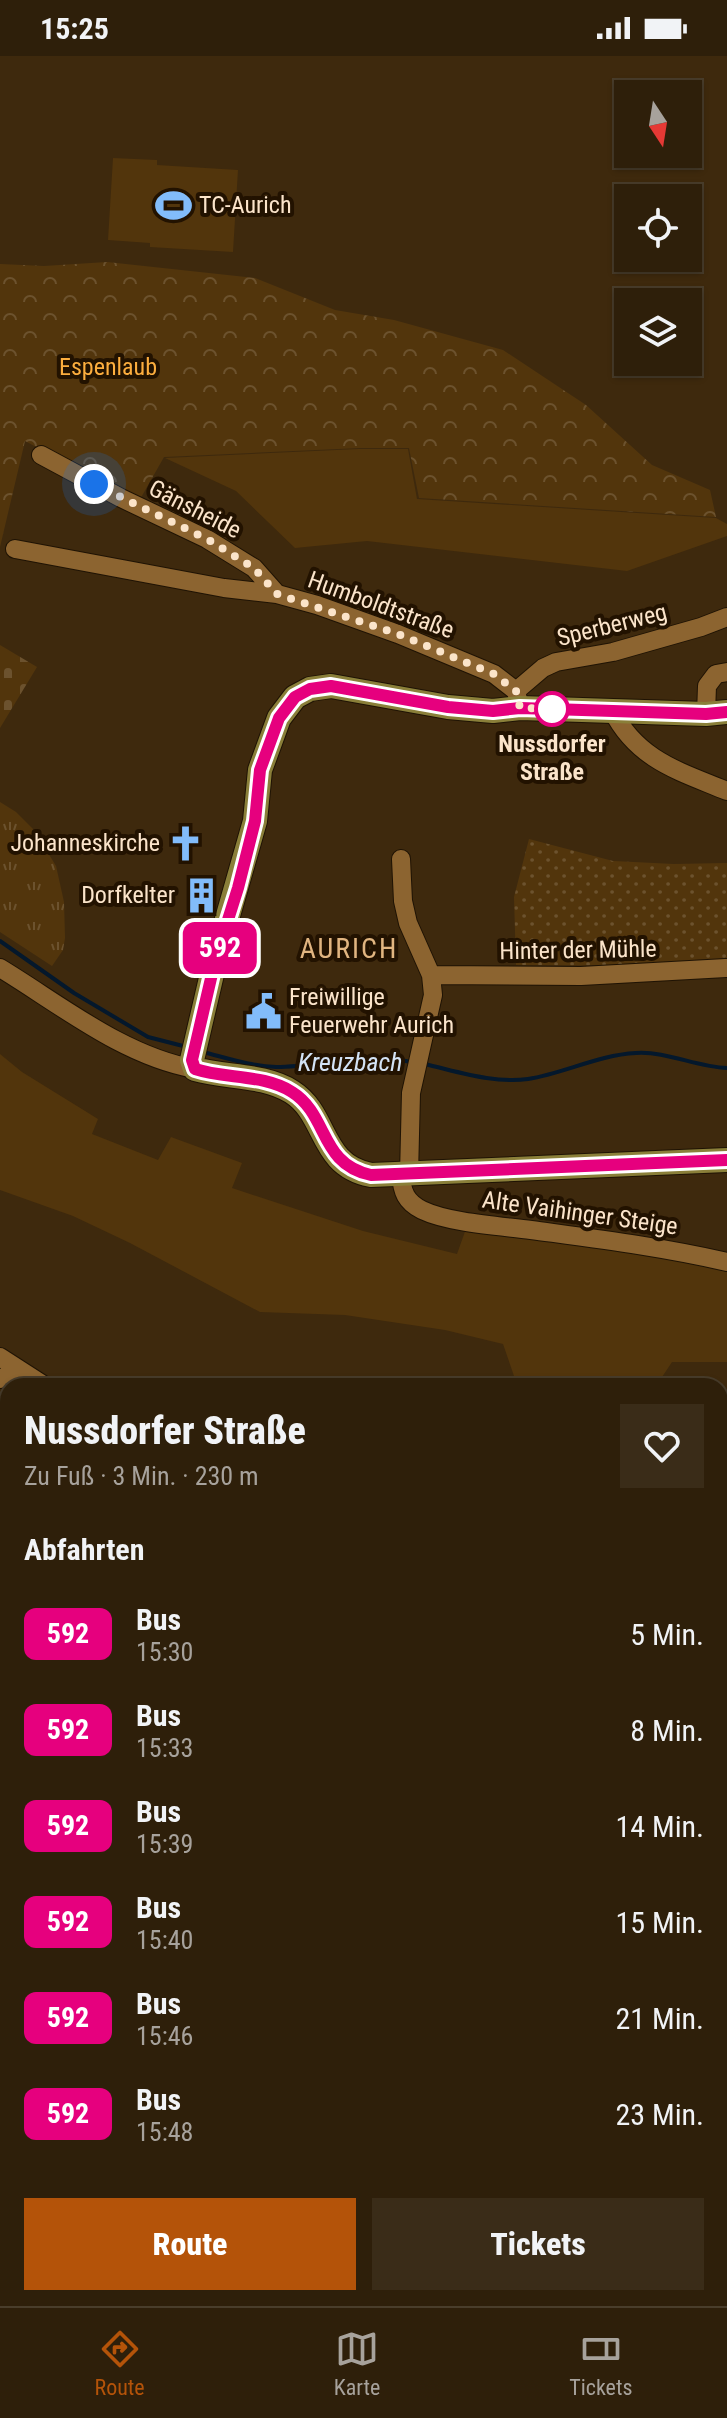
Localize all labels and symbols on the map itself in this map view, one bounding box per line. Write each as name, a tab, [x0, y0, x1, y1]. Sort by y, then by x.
north arrow	[614, 80, 702, 168]
sports icon: TC-Aurich	[154, 186, 192, 224]
place label: TC-Aurich	[199, 191, 292, 219]
park label: Espenlaub	[59, 353, 157, 381]
your location	[74, 464, 114, 504]
street label: Gänsheide	[144, 474, 246, 544]
street label: Humboldtstraße	[304, 566, 458, 644]
street label: Sperberweg	[554, 598, 670, 652]
marker: Nussdorfer Straße	[535, 692, 569, 726]
place label: Nussdorfer Straße	[498, 730, 606, 786]
church icon: Johanneskirche	[167, 824, 205, 862]
place label: Johanneskirche	[10, 829, 160, 857]
building icon: Dorfkelter	[182, 876, 220, 914]
place label: Dorfkelter	[81, 881, 175, 909]
line badge: 592	[174, 922, 266, 974]
district label: AURICH	[300, 932, 398, 965]
street label: Hinter der Mühle	[499, 935, 657, 965]
place label: Freiwillige Feuerwehr Aurich	[289, 983, 454, 1039]
public building icon: Freiwillige Feuerwehr Aurich	[244, 992, 282, 1030]
water label: Kreuzbach	[298, 1047, 402, 1077]
street label: Alte Vaihinger Steige	[480, 1185, 680, 1241]

